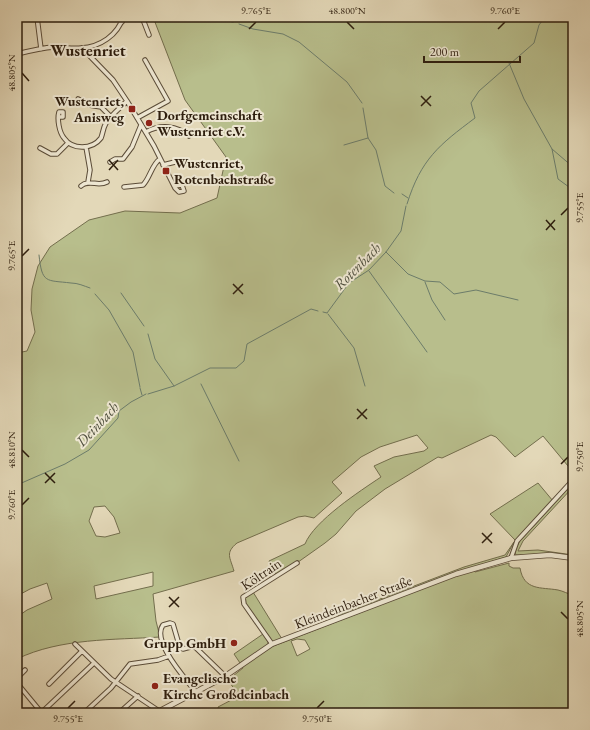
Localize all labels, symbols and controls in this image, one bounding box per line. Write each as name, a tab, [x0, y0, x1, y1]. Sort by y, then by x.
text: 9.765°E	[241, 4, 271, 17]
text: 48.800°N	[328, 4, 366, 17]
text: 9.760°E	[490, 4, 520, 17]
scale bar	[424, 38, 520, 64]
district label: Wustenriet	[50, 40, 126, 61]
text: 200 m	[430, 44, 460, 60]
text: 48.805°N	[5, 54, 18, 92]
place label: Wustenriet, Anisweg	[55, 92, 125, 126]
marker: Wustenriet, Anisweg	[127, 104, 137, 114]
place label: Dorfgemeinschaft Wustenriet e.V.	[157, 106, 263, 140]
marker: Dorfgemeinschaft Wustenriet e.V.	[144, 118, 154, 128]
place label: Wustenriet, Rotenbachstraße	[174, 154, 274, 188]
marker: Wustenriet, Rotenbachstraße	[161, 166, 171, 176]
text: 9.755°E	[573, 193, 586, 223]
water label: Rotenbach	[329, 238, 385, 294]
text: 9.765°E	[5, 241, 18, 271]
water label: Deinbach	[71, 397, 123, 451]
text: 48.810°N	[5, 431, 18, 469]
text: 9.750°E	[573, 442, 586, 472]
text: 9.760°E	[5, 490, 18, 520]
street label: Költrain	[237, 554, 285, 594]
street label: Kleindeinbacher Straße	[292, 571, 415, 633]
text: 48.805°N	[573, 600, 586, 638]
place label: Grupp GmbH	[144, 634, 226, 652]
marker: Grupp GmbH	[229, 638, 239, 648]
place label: Evangelische Kirche Großdeinbach	[163, 669, 289, 703]
marker: Evangelische Kirche Großdeinbach	[150, 681, 160, 691]
text: 9.755°E	[53, 712, 83, 725]
text: 9.750°E	[302, 712, 332, 725]

